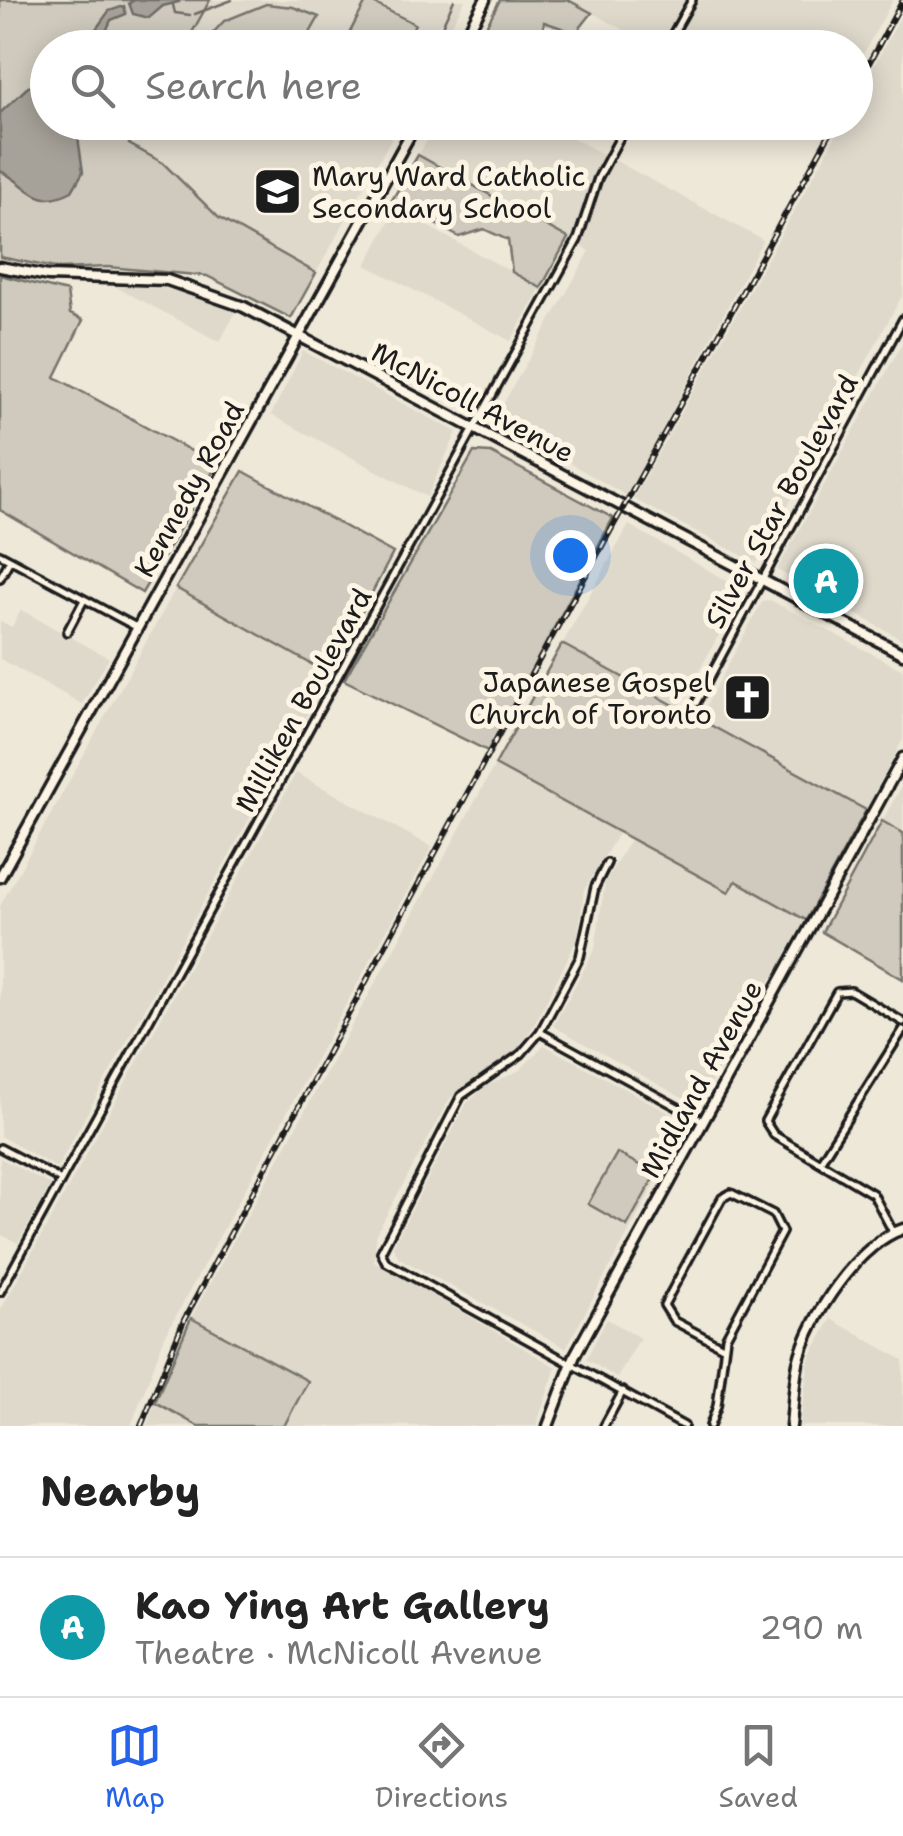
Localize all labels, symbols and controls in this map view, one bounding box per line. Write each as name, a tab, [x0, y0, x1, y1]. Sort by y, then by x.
search box	[30, 30, 873, 140]
icon: search	[65, 58, 120, 113]
text: Search here	[145, 60, 362, 111]
place label: Mary Ward Catholic Secondary School	[312, 157, 586, 227]
school or university icon: Mary Ward Catholic Secondary School	[251, 166, 303, 218]
street label: McNicoll Avenue	[365, 333, 581, 471]
street label: Silver Star Boulevard	[695, 367, 867, 635]
street label: Kennedy Road	[125, 394, 253, 584]
your location	[545, 530, 596, 581]
pin: A	[794, 544, 858, 618]
street label: Milliken Boulevard	[226, 581, 380, 819]
place label: Japanese Gospel Church of Toronto	[469, 663, 713, 733]
church icon: Japanese Gospel Church of Toronto	[721, 672, 773, 724]
street label: Midland Avenue	[631, 973, 771, 1185]
text: Nearby	[40, 1463, 200, 1519]
text: Kao Ying Art Gallery	[135, 1580, 550, 1631]
text: A	[60, 1606, 85, 1649]
text: 290 m	[760, 1606, 863, 1649]
text: Theatre · McNicoll Avenue	[135, 1631, 543, 1674]
tab: Map	[105, 1718, 165, 1816]
tab: Directions	[375, 1718, 508, 1816]
tab: Saved	[718, 1718, 798, 1816]

